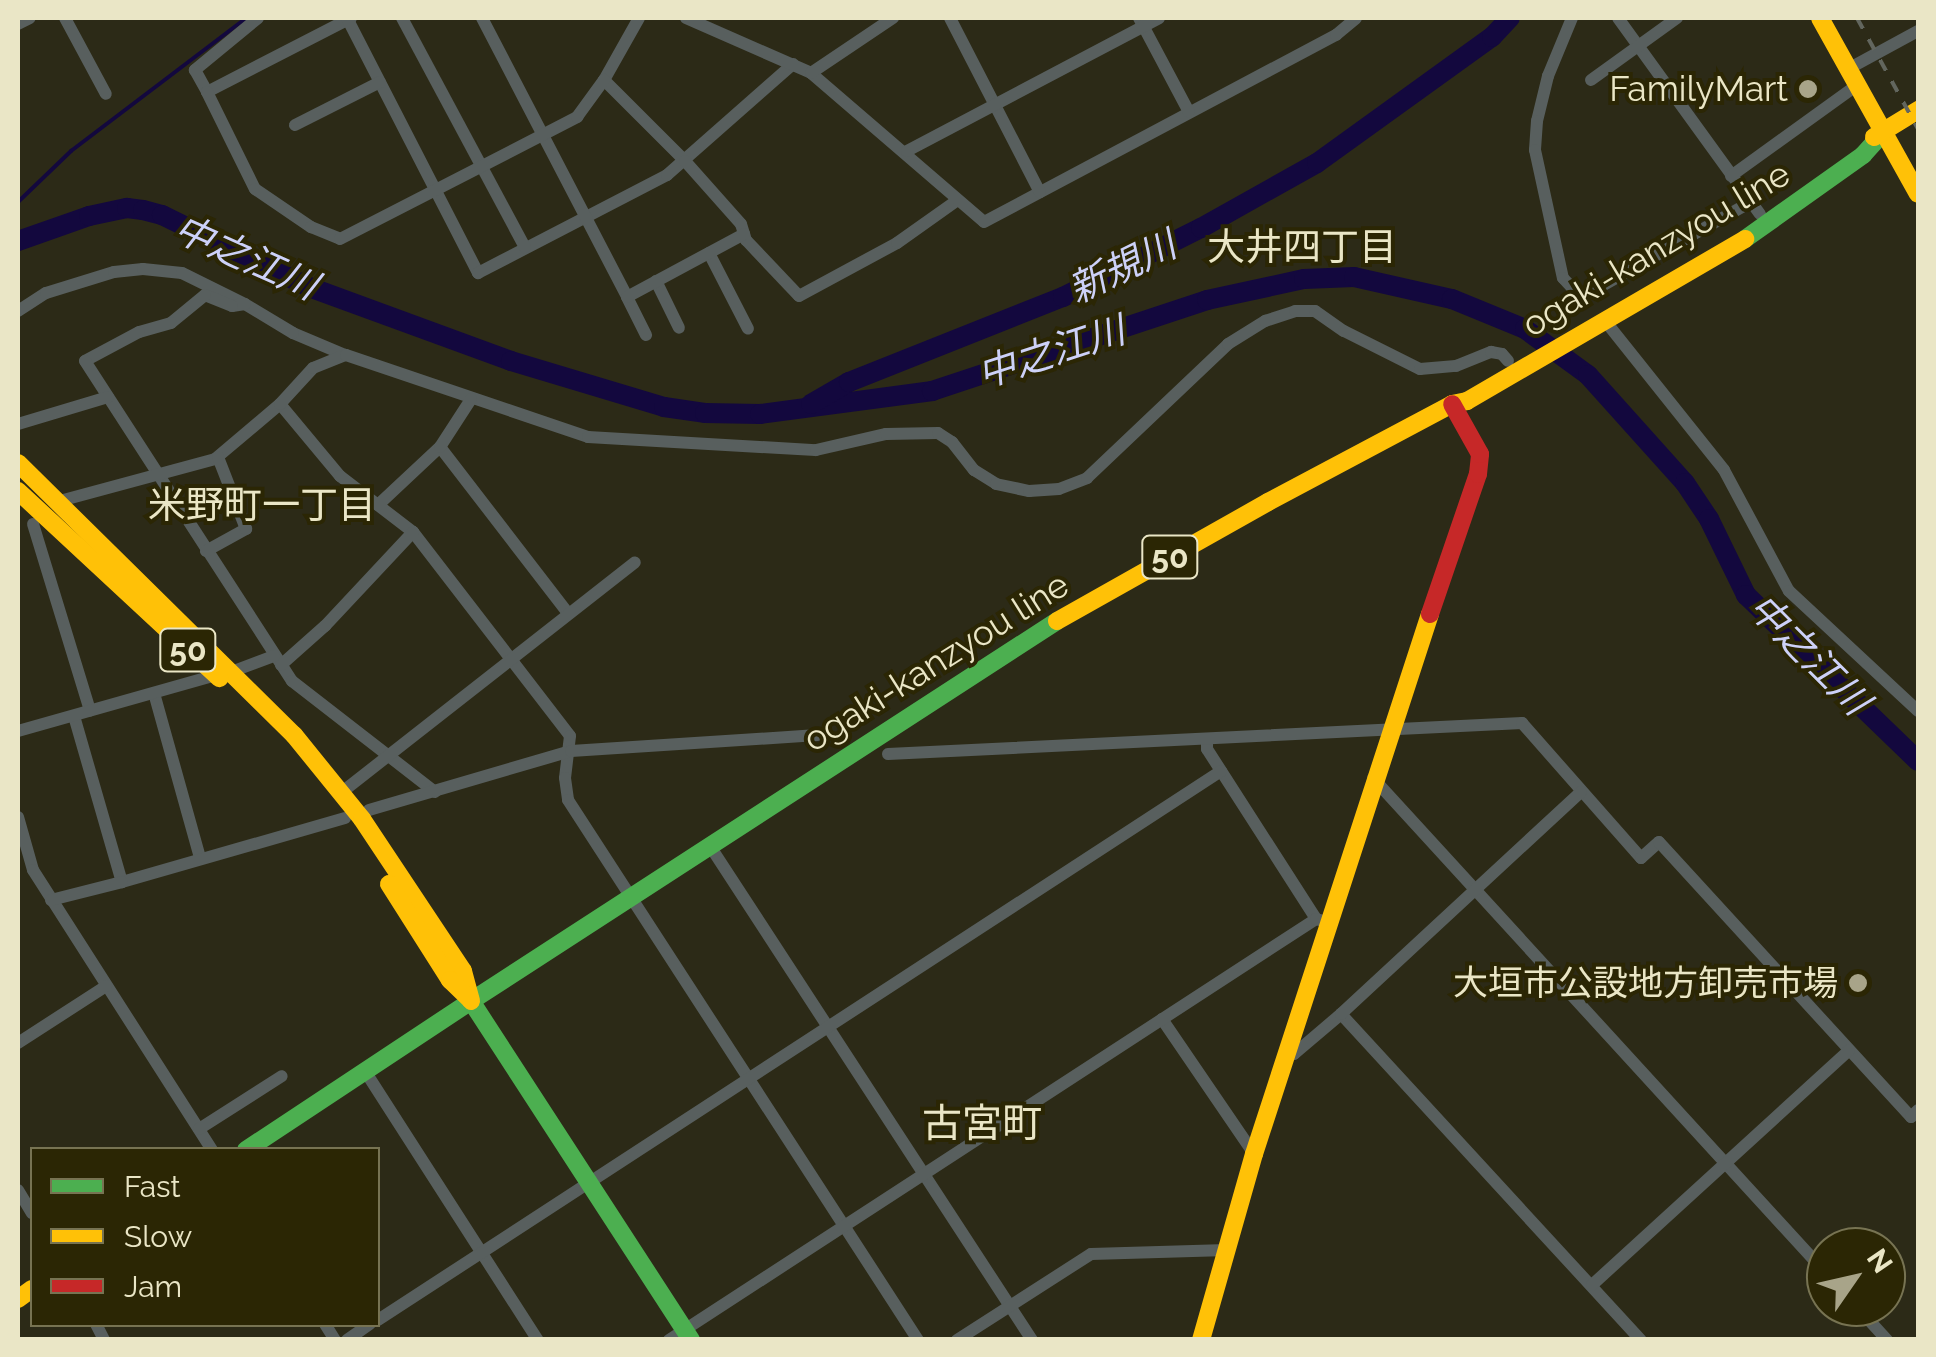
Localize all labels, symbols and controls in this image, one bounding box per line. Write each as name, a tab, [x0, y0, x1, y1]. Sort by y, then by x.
place label: FamilyMart	[1609, 68, 1788, 110]
marker: FamilyMart	[1797, 78, 1819, 100]
street label: ogaki-kanzyou line	[1515, 153, 1797, 345]
water label: 中之江川	[167, 205, 325, 309]
water label: 新規川	[1061, 222, 1183, 312]
district label: 大井四丁目	[1207, 224, 1397, 270]
water label: 中之江川	[972, 307, 1130, 397]
district label: 米野町一丁目	[148, 482, 376, 528]
road number: 50	[1140, 530, 1200, 584]
street label: ogaki-kanzyou line	[796, 563, 1076, 761]
water label: 中之江川	[1739, 584, 1879, 724]
road number: 50	[158, 623, 218, 677]
place label: 大垣市公設地方卸売市場	[1453, 962, 1838, 1004]
marker: 大垣市公設地方卸売市場	[1847, 972, 1869, 994]
district label: 古宮町	[922, 1099, 1042, 1147]
legend	[30, 1147, 380, 1327]
text: Fast	[124, 1169, 181, 1204]
text: Slow	[124, 1219, 192, 1254]
north arrow	[1806, 1227, 1906, 1327]
text: N	[1860, 1243, 1899, 1279]
text: Jam	[124, 1269, 182, 1304]

